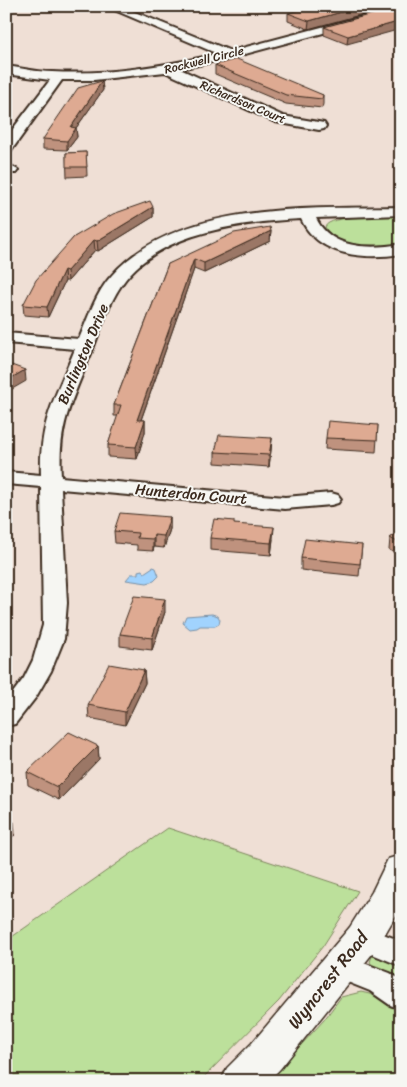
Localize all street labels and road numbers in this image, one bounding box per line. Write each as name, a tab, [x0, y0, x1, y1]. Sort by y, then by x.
street label: Rockwell Circle	[162, 39, 246, 81]
street label: Richardson Court	[197, 74, 289, 130]
street label: Burlington Drive	[50, 299, 116, 409]
street label: Hunterdon Court	[134, 476, 248, 512]
street label: Wyncrest Road	[279, 923, 378, 1036]

